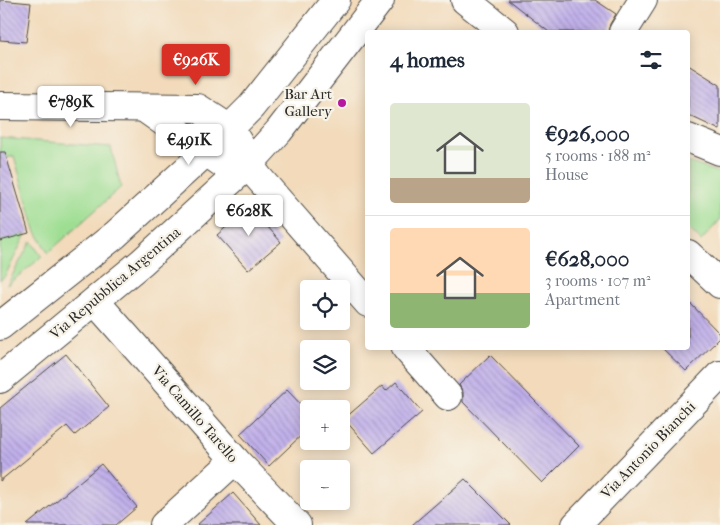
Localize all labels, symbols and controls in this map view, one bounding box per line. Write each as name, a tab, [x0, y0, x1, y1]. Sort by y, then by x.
pin: €926K	[161, 44, 231, 86]
icon: filters	[637, 46, 665, 74]
text: 4 homes	[390, 48, 465, 72]
text: €926K	[173, 50, 219, 69]
place label: Bar Art Gallery	[284, 85, 333, 120]
pin: €789K	[36, 86, 106, 128]
text: €789K	[48, 92, 94, 111]
marker: Bar Art Gallery	[336, 97, 348, 109]
text: €926,000	[545, 122, 630, 146]
icon: home	[430, 123, 490, 183]
pin: €491K	[154, 124, 224, 166]
text: €491K	[167, 130, 211, 149]
text: 5 rooms · 188 m²	[545, 146, 651, 165]
text: House	[545, 165, 588, 184]
pin: €628K	[214, 194, 284, 237]
text: €628K	[226, 201, 272, 220]
street label: Via Repubblica Argentina	[45, 222, 185, 344]
text: €628,000	[545, 247, 629, 271]
icon: home	[430, 248, 490, 308]
text: 3 rooms · 107 m²	[545, 271, 651, 290]
map controls	[300, 280, 350, 510]
button: locate	[300, 280, 350, 330]
text: Apartment	[545, 290, 620, 309]
button: layers	[300, 340, 350, 390]
street label: Via Camillo Tarello	[147, 361, 242, 466]
street label: Via Antonio Bianchi	[596, 397, 700, 503]
button: +	[300, 400, 350, 450]
button: −	[300, 460, 350, 510]

